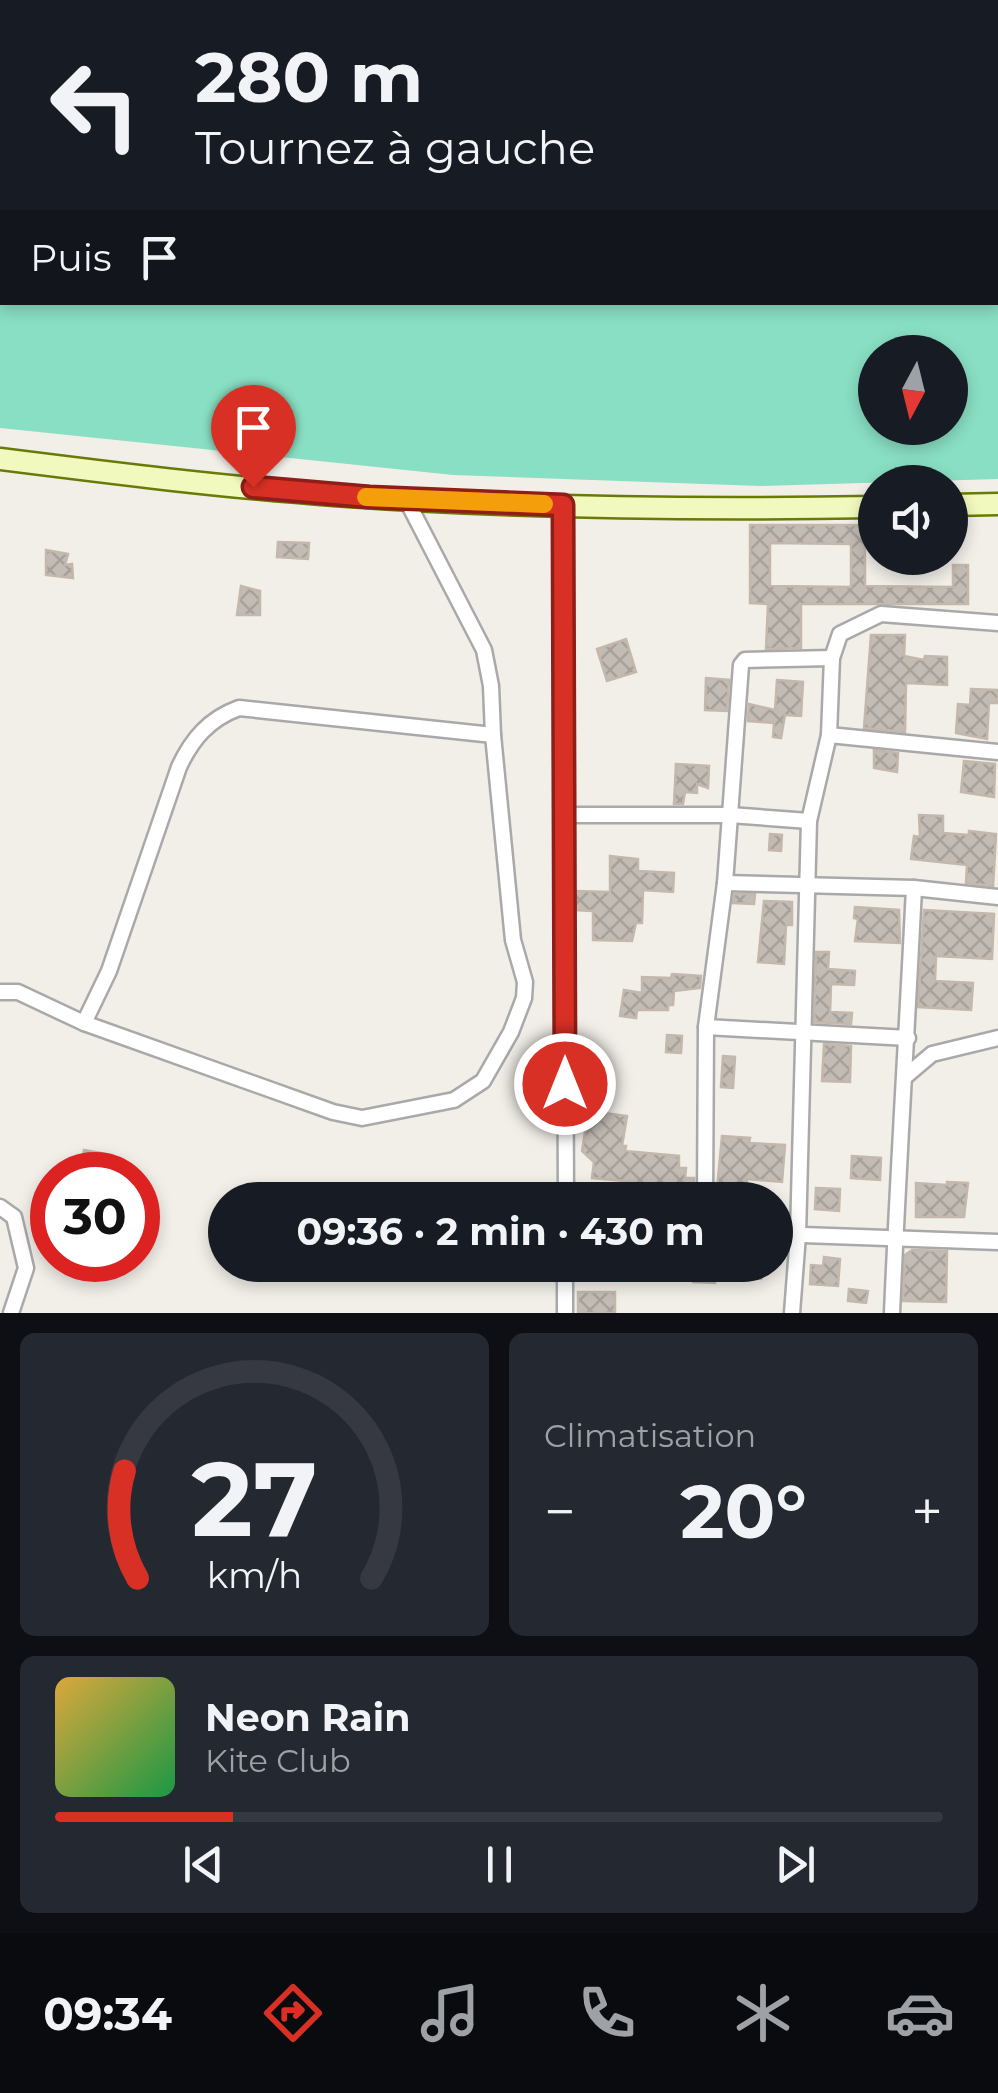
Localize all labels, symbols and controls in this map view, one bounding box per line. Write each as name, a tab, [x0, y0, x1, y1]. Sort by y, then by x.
text: 280 m	[195, 34, 423, 120]
icon: left	[30, 40, 160, 170]
text: Tournez à gauche	[195, 120, 595, 175]
icon: arrive	[132, 230, 187, 285]
text: Puis	[30, 234, 112, 281]
north arrow	[858, 335, 968, 445]
map controls	[858, 335, 968, 575]
pin	[211, 385, 296, 488]
icon: arrive	[226, 400, 281, 455]
button: sound	[858, 465, 968, 575]
position arrow	[513, 1032, 617, 1136]
speed limit sign: 30	[30, 1152, 160, 1282]
text: 09:36 · 2 min · 430 m	[296, 1208, 705, 1255]
text: Climatisation	[544, 1416, 756, 1455]
text: 27	[192, 1435, 317, 1562]
text: 20°	[680, 1465, 807, 1557]
text: −	[544, 1478, 576, 1545]
text: +	[911, 1478, 943, 1545]
text: km/h	[207, 1553, 302, 1597]
text: Neon Rain	[205, 1694, 410, 1741]
text: Kite Club	[205, 1741, 351, 1780]
icon: previous	[176, 1837, 231, 1892]
icon: pause	[472, 1837, 527, 1892]
icon: next	[768, 1837, 823, 1892]
icon: directions	[258, 1978, 328, 2048]
icon: music	[415, 1978, 485, 2048]
icon: phone	[572, 1978, 642, 2048]
icon: climate	[728, 1978, 798, 2048]
icon: car	[885, 1978, 955, 2048]
text: 09:34	[43, 1986, 172, 2041]

